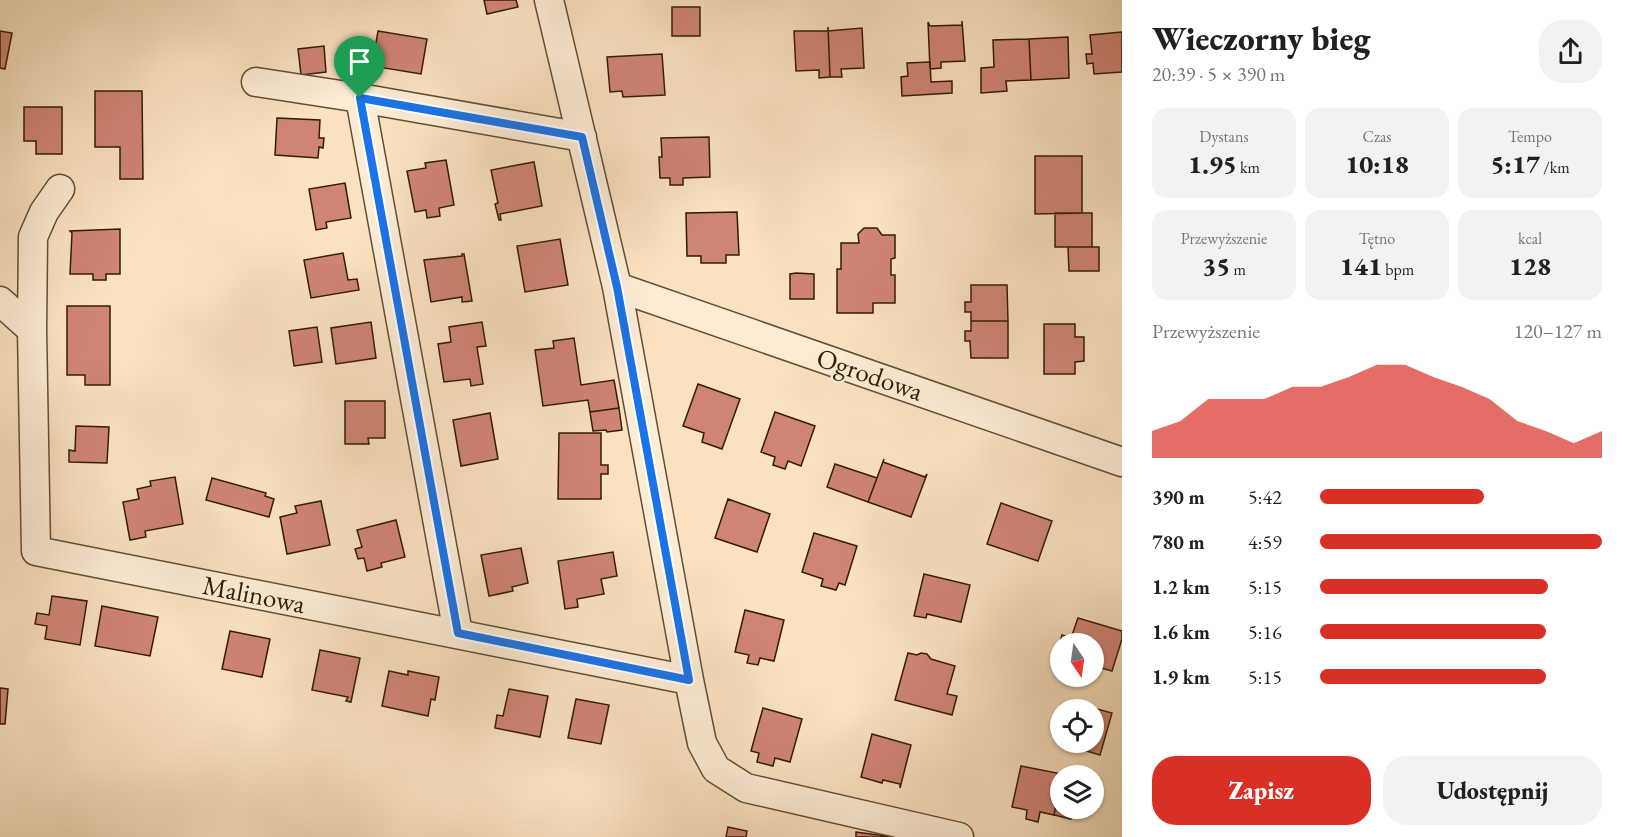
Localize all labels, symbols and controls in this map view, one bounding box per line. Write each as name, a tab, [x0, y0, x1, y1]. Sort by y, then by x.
text: Wieczorny bieg	[1152, 17, 1370, 60]
button: share	[1539, 20, 1602, 83]
pin	[334, 36, 385, 98]
icon: arrive	[343, 45, 376, 78]
text: 20:39 · 5 × 390 m	[1152, 61, 1285, 87]
text: Dystans	[1199, 126, 1249, 147]
text: Czas	[1363, 126, 1391, 147]
text: Tempo	[1508, 126, 1552, 147]
text: 1.95	[1188, 147, 1237, 181]
text: 10:18	[1345, 147, 1409, 181]
text: 5:17	[1490, 147, 1540, 181]
text: km	[1237, 157, 1260, 178]
text: /km	[1540, 157, 1570, 178]
text: Przewyższenie	[1181, 228, 1267, 249]
text: Tętno	[1359, 228, 1395, 249]
text: kcal	[1518, 228, 1542, 249]
text: 35	[1202, 249, 1230, 283]
text: 141	[1340, 249, 1382, 283]
text: 128	[1509, 249, 1551, 283]
text: m	[1230, 259, 1246, 280]
text: bpm	[1382, 259, 1414, 280]
text: Przewyższenie	[1152, 318, 1260, 344]
text: 120–127 m	[1514, 318, 1602, 344]
street label: Ogrodowa	[812, 340, 928, 409]
text: 390 m	[1152, 484, 1205, 510]
text: 5:42	[1248, 484, 1282, 510]
text: 780 m	[1152, 529, 1205, 555]
text: 4:59	[1248, 529, 1282, 555]
street label: Malinowa	[200, 567, 308, 621]
text: 1.2 km	[1152, 574, 1210, 600]
text: 5:15	[1248, 574, 1282, 600]
text: 1.6 km	[1152, 619, 1210, 645]
text: 5:16	[1248, 619, 1282, 645]
north arrow	[1050, 633, 1104, 687]
map controls	[1050, 633, 1104, 819]
text: 1.9 km	[1152, 664, 1210, 690]
text: 5:15	[1248, 664, 1282, 690]
button: locate	[1050, 699, 1104, 753]
button: Zapisz	[1152, 756, 1371, 825]
button: Udostępnij	[1383, 756, 1602, 825]
button: layers	[1050, 765, 1104, 819]

